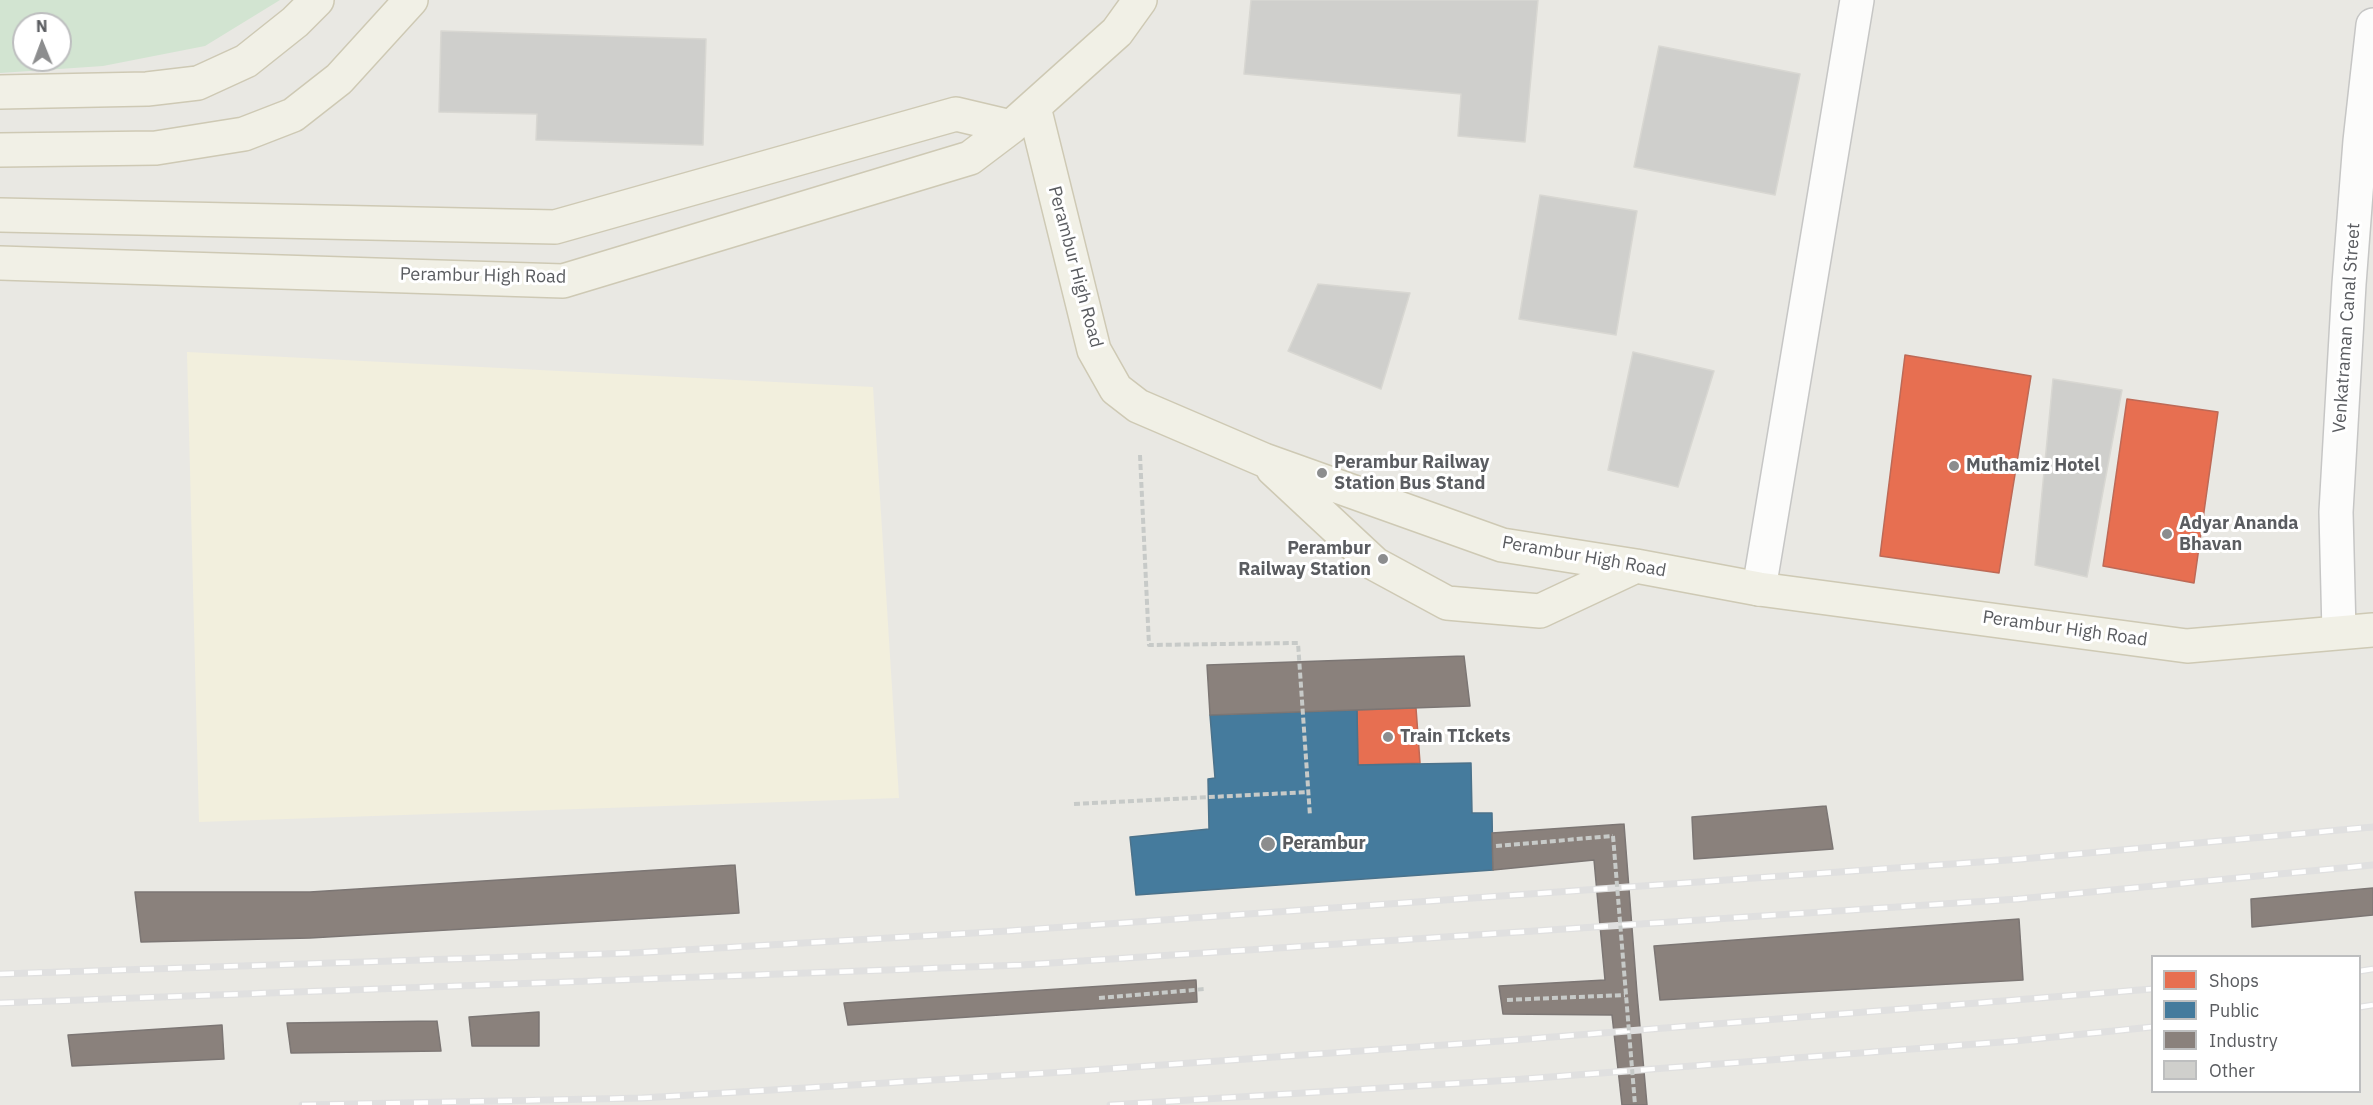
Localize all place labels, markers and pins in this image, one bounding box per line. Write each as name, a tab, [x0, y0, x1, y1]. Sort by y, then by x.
place label: Perambur Railway Station Bus Stand	[1334, 452, 1489, 494]
place label: Muthamiz Hotel	[1966, 455, 2100, 477]
marker: Muthamiz Hotel	[1947, 459, 1961, 473]
marker: Perambur Railway Station Bus Stand	[1315, 466, 1329, 480]
place label: Adyar Ananda Bhavan	[2179, 513, 2299, 556]
marker: Adyar Ananda Bhavan	[2160, 527, 2174, 541]
place label: Perambur Railway Station	[1238, 538, 1371, 580]
marker: Perambur Railway Station	[1376, 552, 1390, 566]
place label: Train TIckets	[1400, 726, 1511, 748]
marker: Train TIckets	[1381, 730, 1395, 744]
place label: Perambur	[1282, 833, 1366, 855]
marker: Perambur	[1259, 835, 1277, 853]

